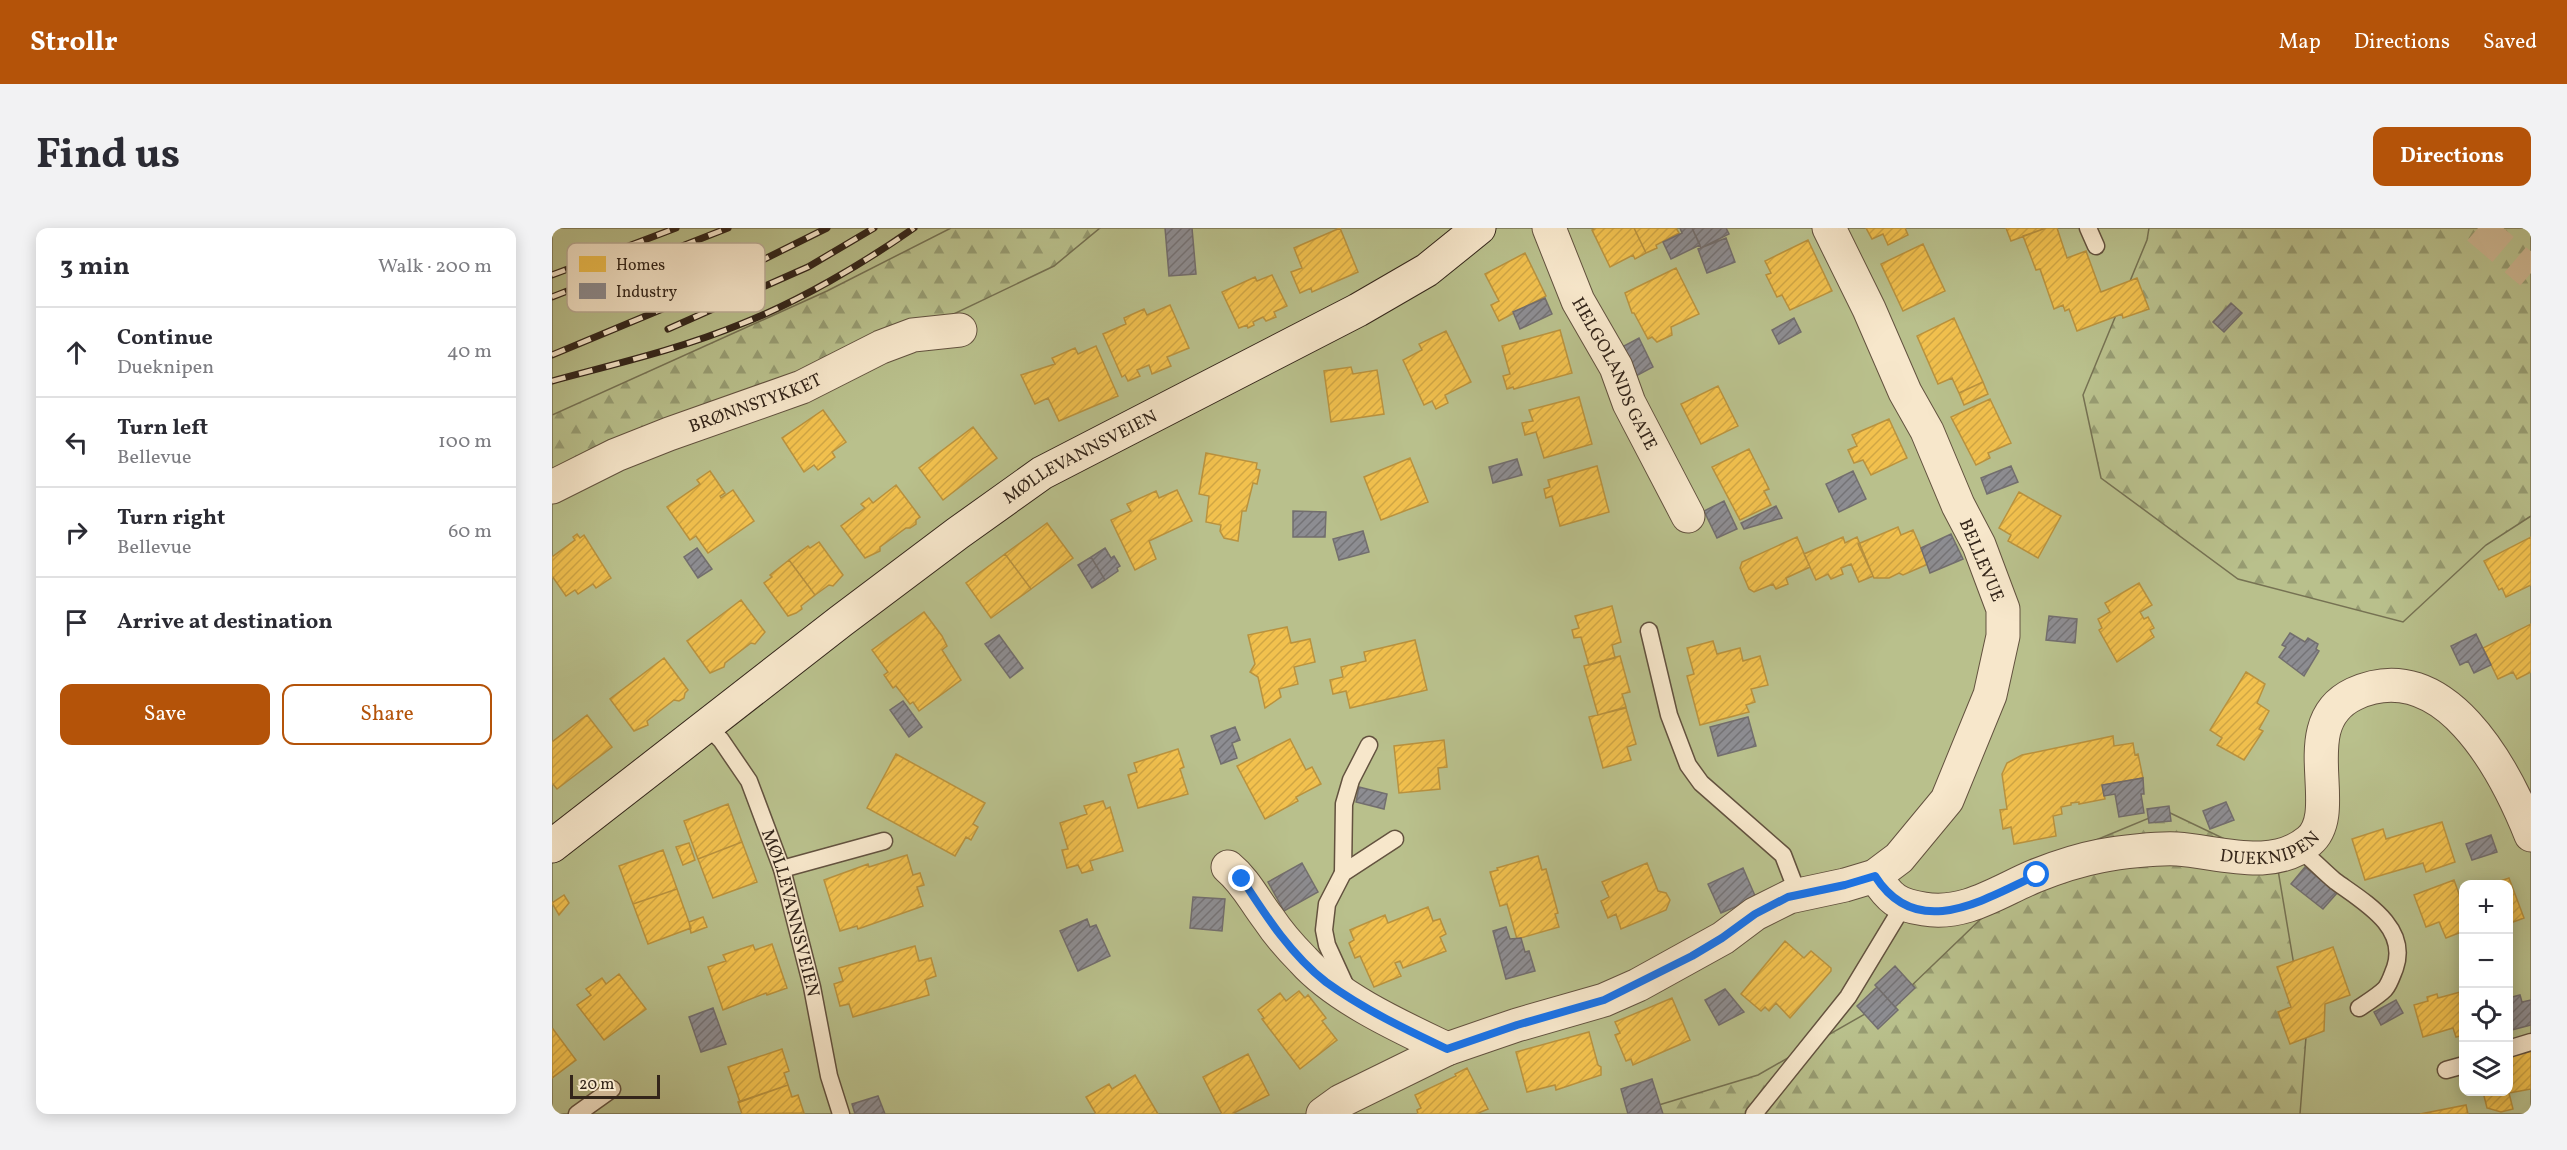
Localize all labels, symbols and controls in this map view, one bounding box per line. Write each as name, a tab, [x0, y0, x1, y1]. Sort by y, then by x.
text: Strollr	[30, 23, 118, 62]
text: Map	[2279, 28, 2321, 57]
text: Directions	[2354, 28, 2450, 57]
text: Saved	[2483, 28, 2537, 57]
text: Find us	[36, 127, 180, 186]
button: Directions	[2373, 127, 2531, 186]
legend	[567, 243, 765, 312]
text: 3 min	[60, 249, 130, 285]
text: Walk · 200 m	[378, 253, 492, 281]
text: Homes	[616, 255, 665, 277]
text: Industry	[616, 282, 677, 304]
street label: HELGOLANDS GATE	[1564, 293, 1663, 455]
text: Continue	[117, 323, 213, 354]
icon: ahead	[60, 336, 93, 369]
text: 40 m	[447, 338, 492, 366]
text: Dueknipen	[117, 354, 214, 382]
street label: BRØNNSTYKKET	[686, 368, 827, 440]
street label: MØLLEVANNSVEIEN	[999, 405, 1162, 511]
text: Turn left	[117, 413, 208, 444]
icon: left	[60, 426, 93, 459]
text: 100 m	[438, 428, 492, 456]
text: Bellevue	[117, 444, 192, 472]
text: Turn right	[117, 503, 225, 534]
street label: BELLEVUE	[1952, 515, 2009, 606]
icon: right	[60, 516, 93, 549]
text: 60 m	[448, 518, 492, 546]
text: Bellevue	[117, 534, 192, 562]
icon: arrive	[60, 606, 93, 639]
text: Arrive at destination	[117, 607, 333, 638]
button: Save	[60, 684, 270, 745]
button: Share	[282, 684, 492, 745]
street label: MØLLEVANNSVEIEN	[754, 826, 825, 999]
street label: DUEKNIPEN	[2218, 826, 2326, 872]
route start	[2023, 861, 2049, 887]
route end	[1228, 865, 1254, 891]
map controls	[2459, 880, 2513, 1096]
button: +	[2459, 880, 2513, 934]
button: −	[2459, 934, 2513, 988]
button: locate	[2459, 988, 2513, 1042]
button: layers	[2459, 1042, 2513, 1096]
scale bar	[570, 1072, 660, 1100]
text: 20 m	[579, 1074, 614, 1096]

